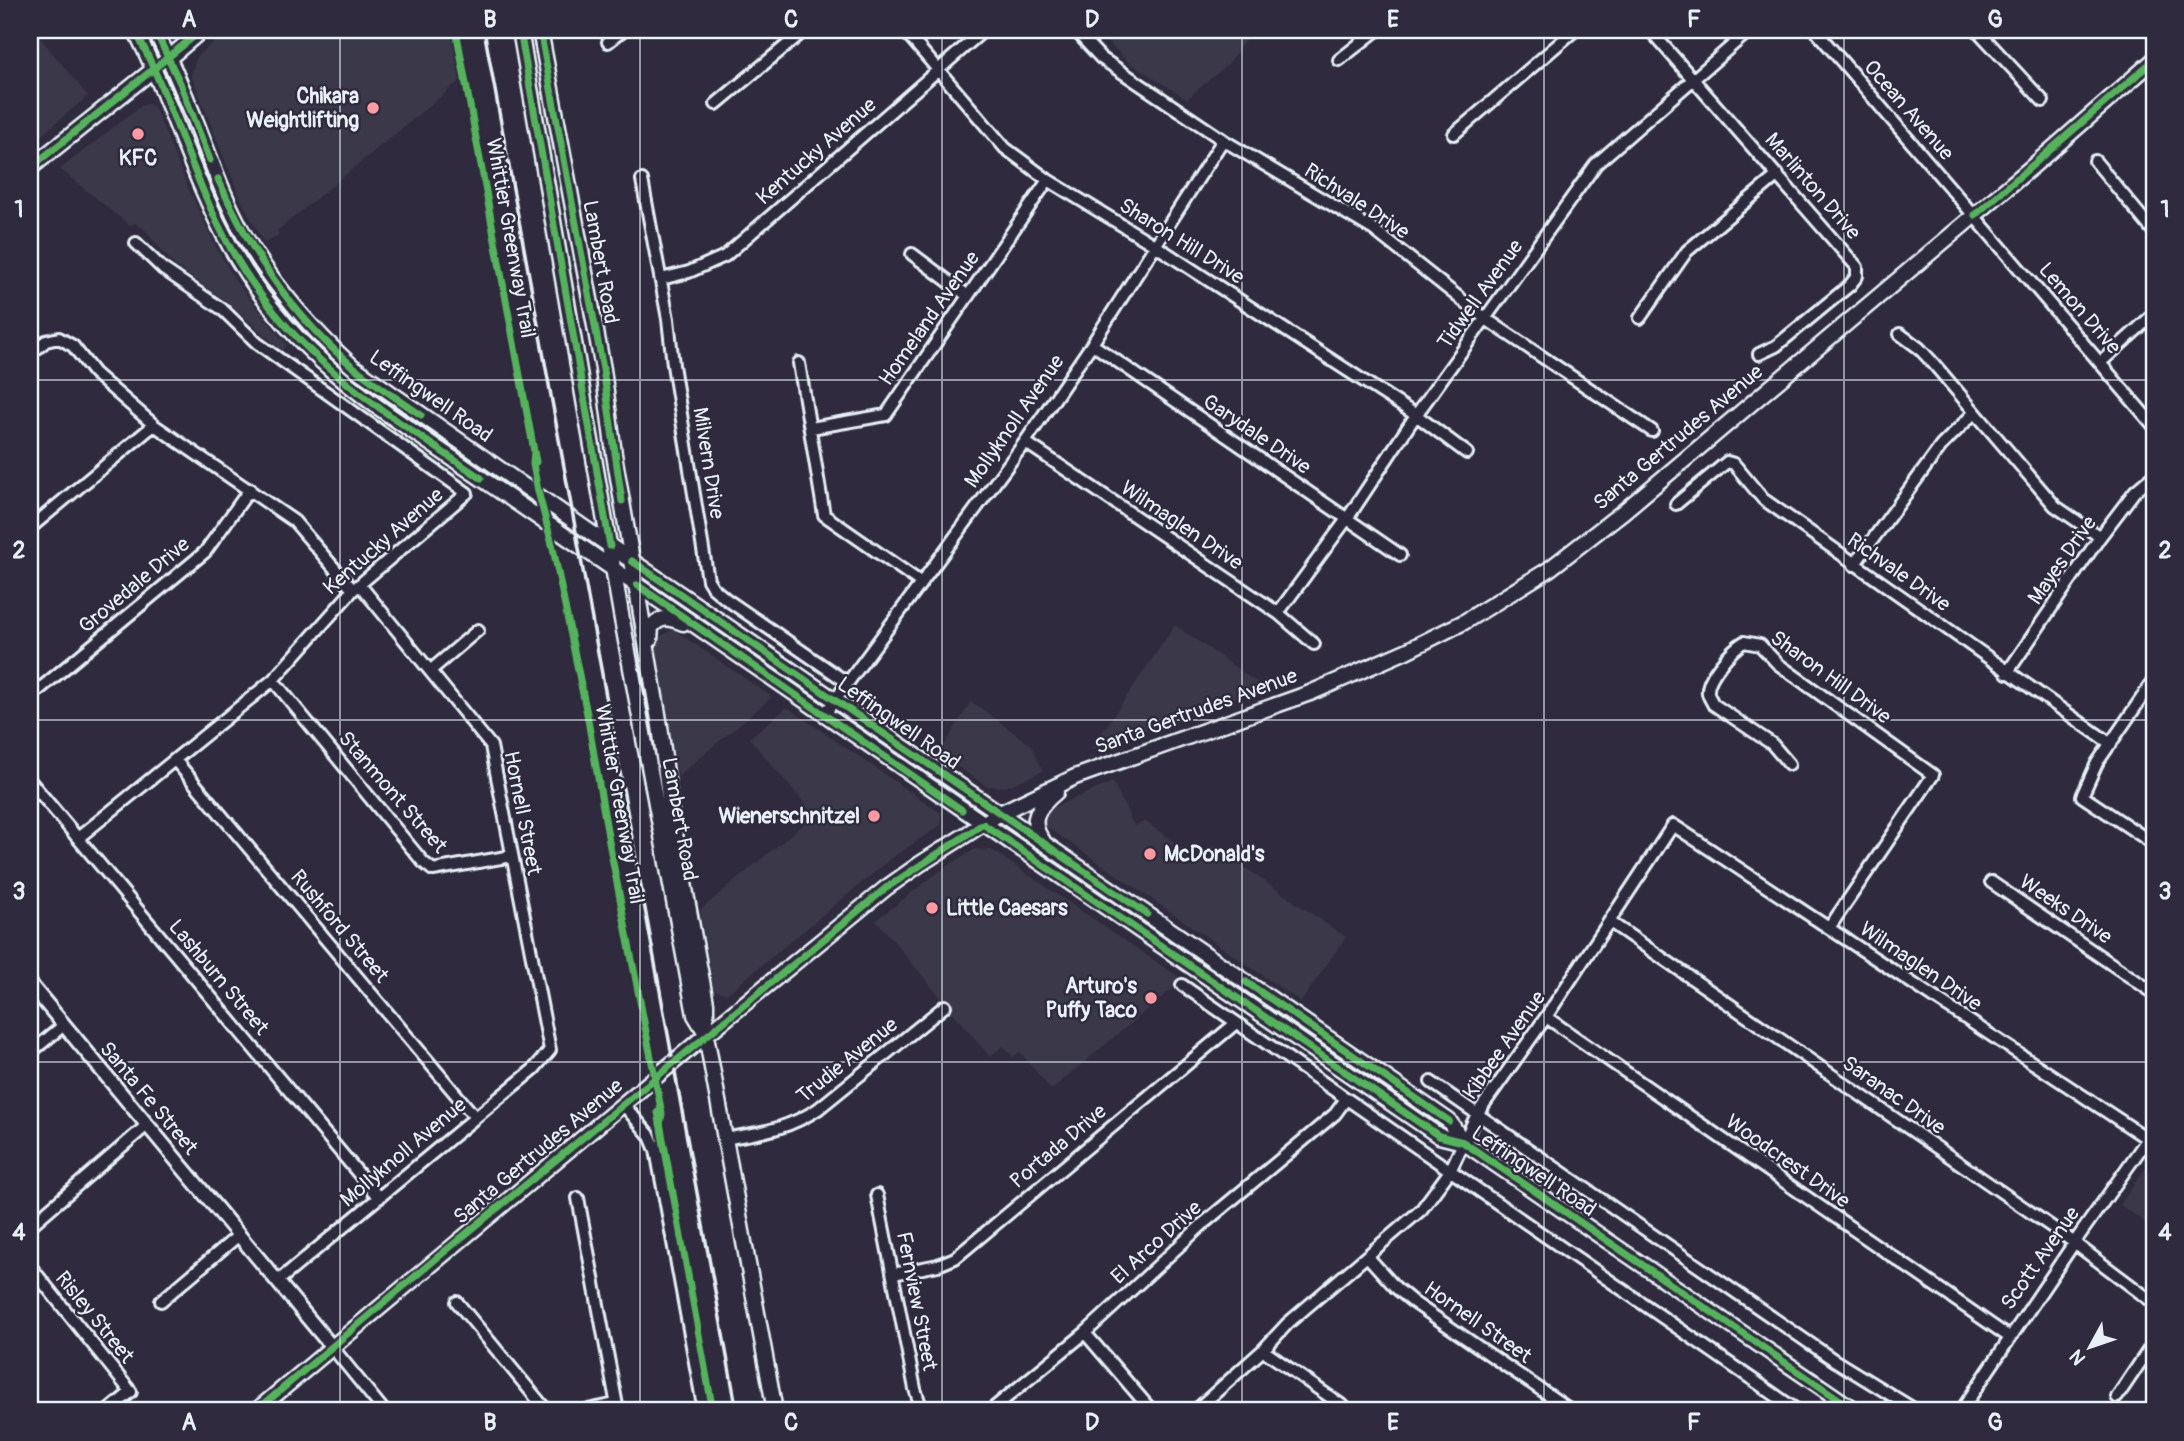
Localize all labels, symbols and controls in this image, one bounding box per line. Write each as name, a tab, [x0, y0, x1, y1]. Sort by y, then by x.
text: A	[182, 5, 197, 34]
text: B	[483, 5, 497, 34]
text: C	[784, 5, 798, 34]
text: D	[1085, 5, 1099, 34]
text: E	[1387, 5, 1399, 34]
text: F	[1687, 5, 1701, 34]
text: G	[1987, 5, 2003, 34]
street label: Ocean Avenue	[1858, 54, 1960, 167]
place label: Chikara Weightlifting	[246, 83, 359, 134]
street label: Kentucky Avenue	[751, 91, 883, 211]
marker: Chikara Weightlifting	[365, 100, 381, 116]
marker: KFC	[130, 126, 146, 142]
street label: Marlinton Drive	[1759, 127, 1867, 246]
street label: Whittier Greenway Trail	[480, 136, 541, 340]
place label: KFC	[119, 145, 157, 172]
street label: Richvale Drive	[1299, 157, 1415, 246]
street label: Sharon Hill Drive	[1114, 192, 1250, 291]
text: 1	[15, 195, 24, 224]
text: 1	[2161, 195, 2170, 224]
street label: Lambert Road	[576, 198, 625, 326]
street label: Tidwell Avenue	[1431, 234, 1530, 355]
street label: Homeland Avenue	[873, 245, 986, 391]
street label: Lemon Drive	[2032, 257, 2127, 360]
street label: Leffingwell Road	[364, 344, 498, 449]
street label: Mollyknoll Avenue	[958, 349, 1071, 493]
street label: Santa Gertrudes Avenue	[1588, 358, 1769, 516]
street label: Garydale Drive	[1197, 388, 1317, 481]
street label: Milvern Drive	[686, 405, 731, 521]
street label: Wilmaglen Drive	[1115, 475, 1249, 577]
street label: Kentucky Avenue	[318, 481, 450, 601]
street label: Mayes Drive	[2022, 510, 2103, 610]
street label: Richvale Drive	[1842, 527, 1956, 618]
street label: Grovedale Drive	[73, 531, 196, 640]
text: 2	[13, 536, 26, 565]
text: 2	[2159, 536, 2172, 565]
street label: Sharon Hill Drive	[1765, 624, 1897, 731]
street label: Santa Gertrudes Avenue	[1091, 662, 1302, 761]
street label: Leffingwell Road	[832, 671, 966, 776]
street label: Whittier Greenway Trail	[589, 702, 650, 906]
street label: Stanmont Street	[332, 726, 453, 859]
street label: Hornell Street	[497, 749, 548, 878]
street label: Lambert Road	[655, 755, 704, 883]
place label: Wienerschnitzel	[718, 803, 860, 830]
marker: Wienerschnitzel	[866, 808, 882, 824]
place label: McDonald's	[1164, 841, 1265, 868]
marker: McDonald's	[1142, 846, 1158, 862]
street label: Rushford Street	[284, 864, 395, 989]
street label: Weeks Drive	[2014, 869, 2118, 951]
text: 3	[13, 877, 25, 906]
text: 3	[2159, 877, 2171, 906]
place label: Little Caesars	[946, 895, 1068, 922]
marker: Little Caesars	[924, 900, 940, 916]
street label: Lashburn Street	[162, 914, 275, 1041]
street label: Wilmaglen Drive	[1854, 916, 1988, 1018]
place label: Arturo's Puffy Taco	[1045, 973, 1138, 1024]
street label: Kibbee Avenue	[1457, 985, 1552, 1105]
marker: Arturo's Puffy Taco	[1143, 990, 1159, 1006]
street label: Trudie Avenue	[791, 1011, 904, 1109]
street label: Santa Fe Street	[93, 1036, 204, 1161]
street label: Saranac Drive	[1837, 1050, 1951, 1141]
street label: Santa Gertrudes Avenue	[448, 1072, 629, 1230]
street label: Mollyknoll Avenue	[335, 1091, 473, 1213]
street label: Portada Drive	[1004, 1098, 1113, 1195]
street label: Woodcrest Drive	[1720, 1108, 1856, 1215]
street label: Leffingwell Road	[1466, 1120, 1601, 1223]
street label: El Arco Drive	[1105, 1194, 1208, 1290]
street label: Scott Avenue	[1995, 1201, 2086, 1315]
text: 4	[12, 1218, 26, 1247]
text: 4	[2158, 1218, 2172, 1247]
street label: Fernview Street	[890, 1229, 943, 1373]
street label: Risley Street	[49, 1266, 140, 1369]
street label: Hornell Street	[1418, 1275, 1537, 1370]
north arrow	[2054, 1312, 2124, 1382]
text: N	[2064, 1345, 2091, 1370]
text: A	[182, 1408, 197, 1437]
text: B	[483, 1408, 497, 1437]
text: C	[784, 1408, 798, 1437]
text: D	[1085, 1408, 1099, 1437]
text: E	[1387, 1408, 1399, 1437]
text: F	[1687, 1408, 1701, 1437]
text: G	[1987, 1408, 2003, 1437]

